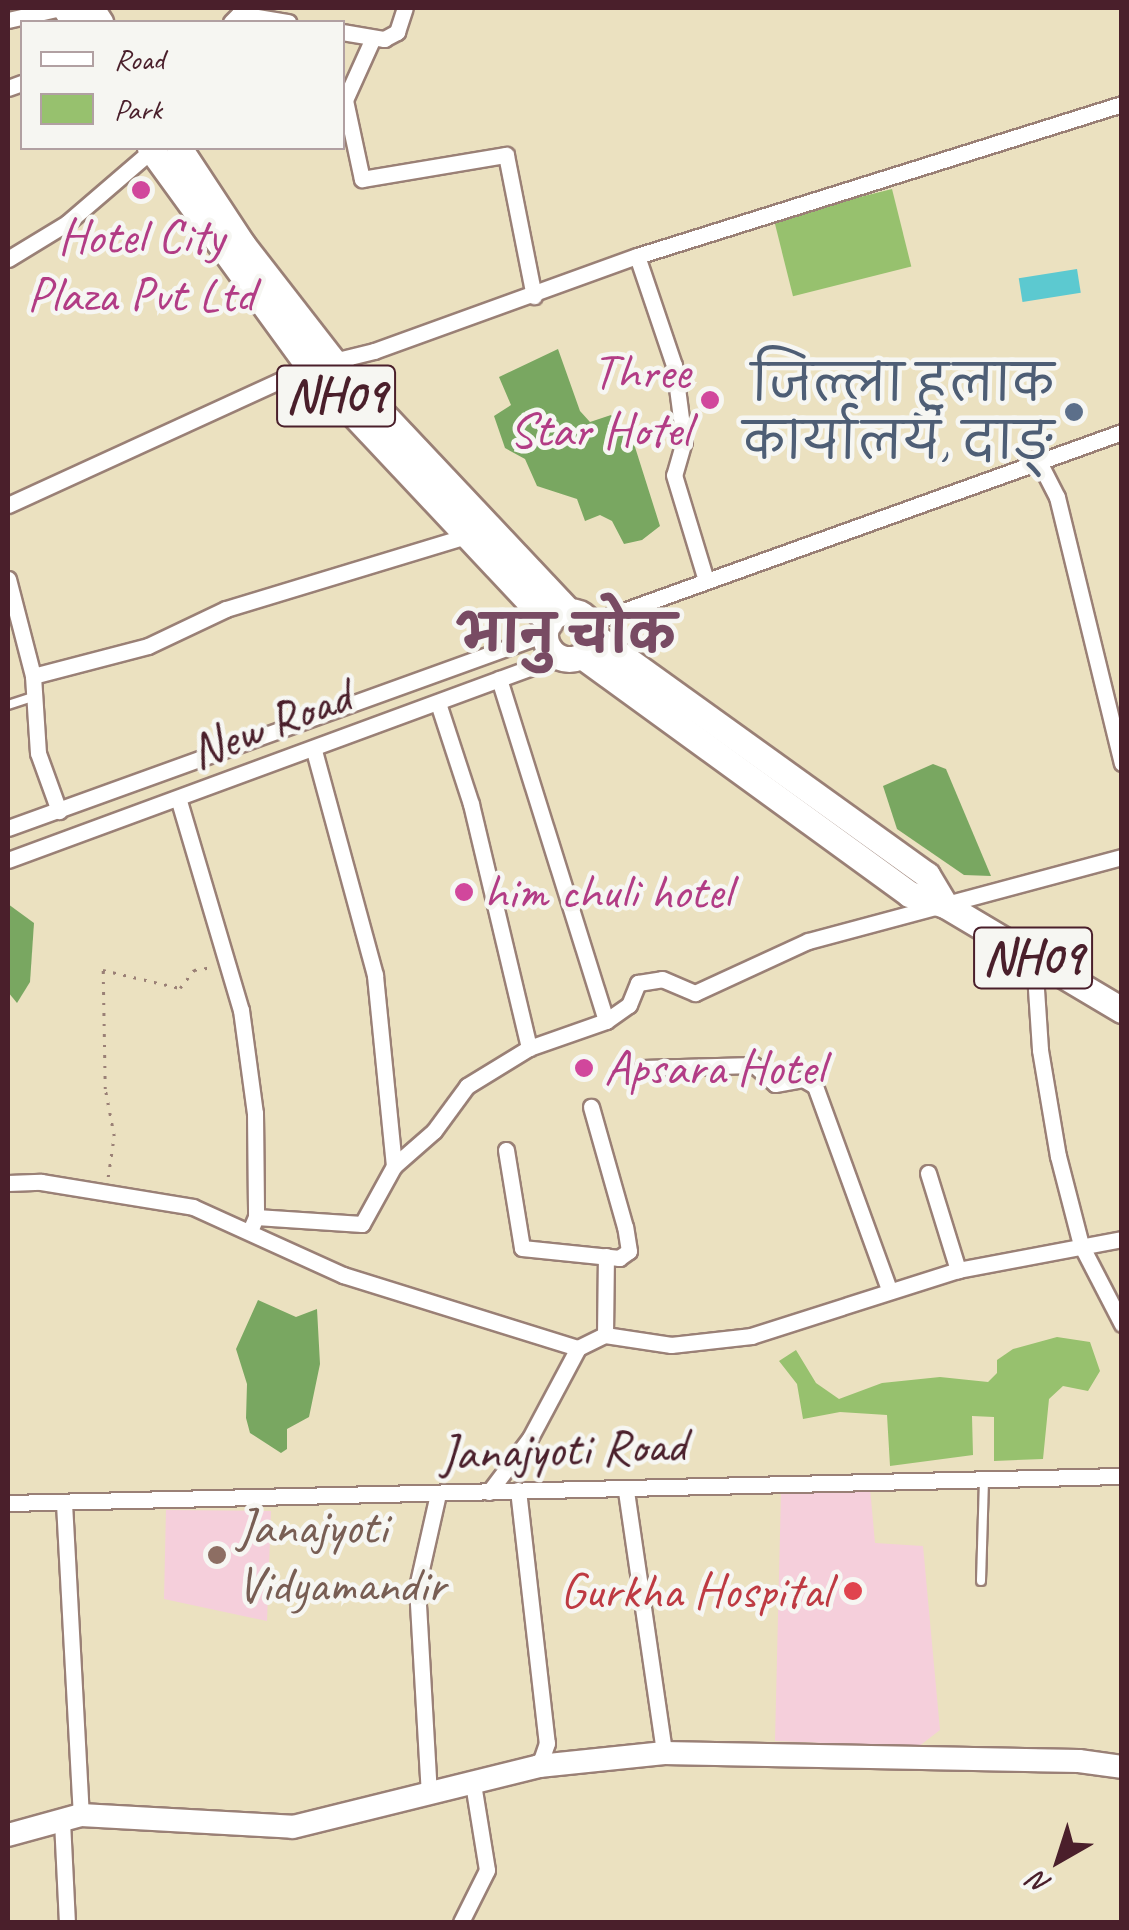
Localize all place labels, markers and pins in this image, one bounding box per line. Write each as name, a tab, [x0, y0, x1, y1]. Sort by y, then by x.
marker: Hotel City Plaza Pvt Ltd	[130, 179, 152, 201]
place label: Hotel City Plaza Pvt Ltd	[27, 206, 255, 324]
place label: Three Star Hotel	[509, 341, 690, 458]
place label: जिल्ला हुलाक कार्यालय, दाङ्	[743, 353, 1054, 470]
marker: Three Star Hotel	[699, 389, 721, 411]
marker: जिल्ला हुलाक कार्यालय, दाङ्	[1063, 401, 1085, 423]
place label: him chuli hotel	[484, 862, 730, 922]
marker: him chuli hotel	[453, 881, 475, 903]
place label: Apsara Hotel	[604, 1038, 824, 1098]
marker: Apsara Hotel	[573, 1057, 595, 1079]
place label: Janajyoti Vidyamandir	[237, 1496, 446, 1614]
marker: Janajyoti Vidyamandir	[206, 1544, 228, 1566]
place label: Gurkha Hospital	[559, 1561, 830, 1621]
marker: Gurkha Hospital	[840, 1578, 866, 1604]

